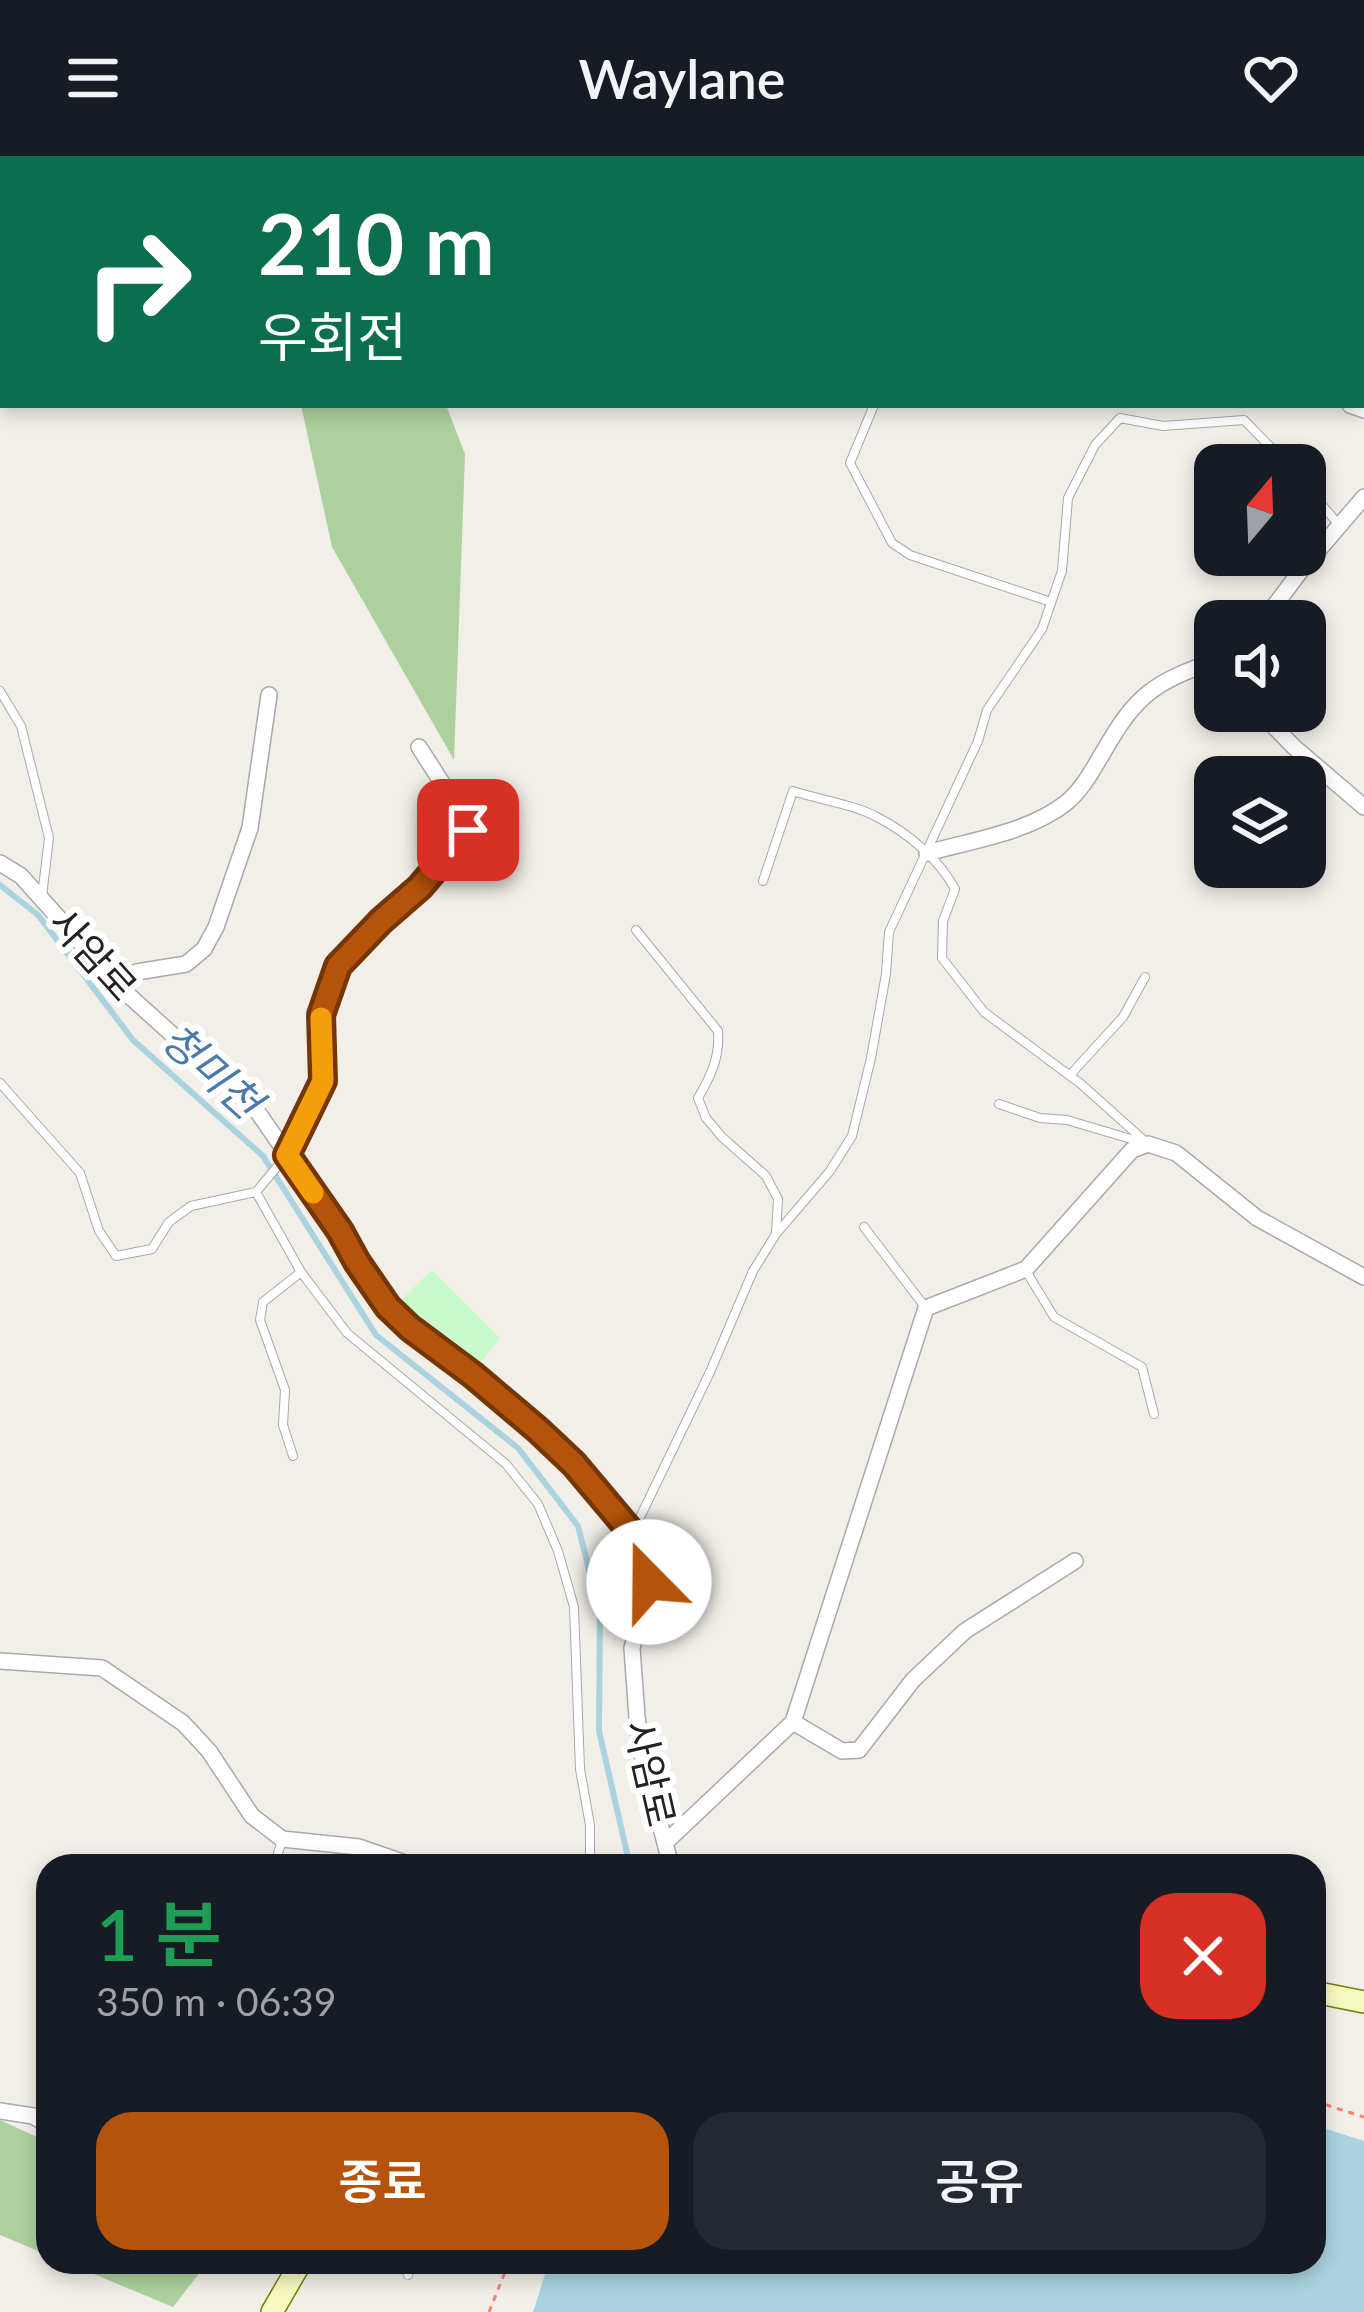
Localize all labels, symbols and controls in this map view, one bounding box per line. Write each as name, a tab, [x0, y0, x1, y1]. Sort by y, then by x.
icon: menu	[60, 45, 126, 111]
icon: heart	[1238, 45, 1304, 111]
text: Waylane	[579, 46, 785, 111]
text: 210 m	[258, 192, 495, 293]
icon: right	[60, 204, 216, 360]
text: 우회전	[258, 304, 407, 369]
north arrow	[1194, 444, 1326, 576]
map controls	[1194, 444, 1326, 888]
button: sound	[1194, 600, 1326, 732]
button: layers	[1194, 756, 1326, 888]
pin	[417, 779, 519, 881]
icon: arrive	[435, 797, 501, 863]
street label: 사암로	[41, 899, 147, 1009]
water label: 청미천	[152, 1013, 275, 1130]
position arrow	[586, 1519, 712, 1645]
street label: 사암로	[616, 1715, 686, 1831]
text: 1 분	[96, 1890, 222, 1976]
button: close	[1140, 1893, 1266, 2019]
text: 350 m · 06:39	[96, 1978, 336, 2024]
button: 종료	[96, 2112, 669, 2250]
button: 공유	[693, 2112, 1266, 2250]

